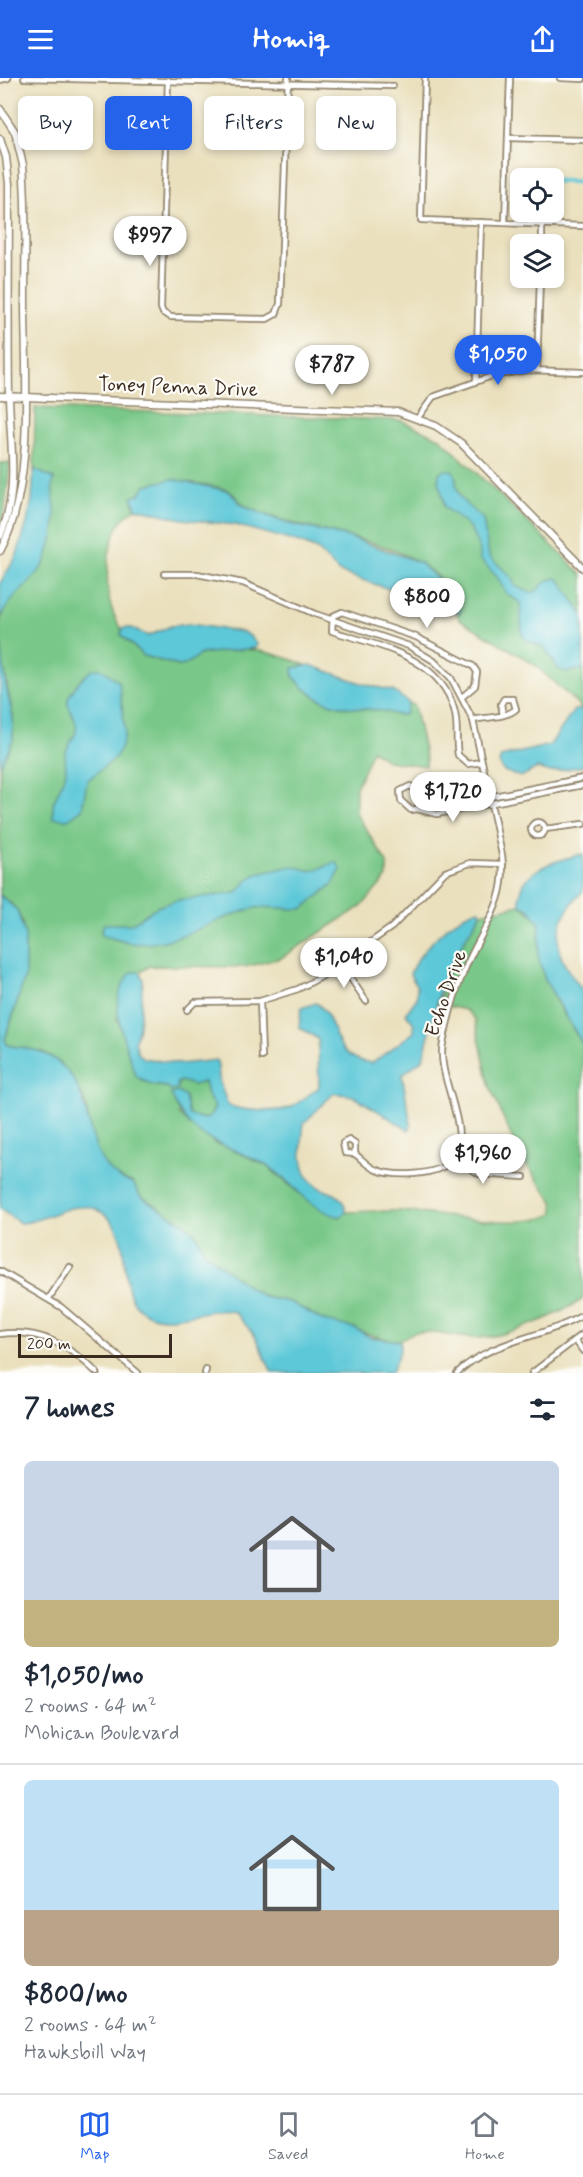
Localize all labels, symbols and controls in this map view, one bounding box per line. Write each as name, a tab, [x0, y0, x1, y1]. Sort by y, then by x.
text: Homiq	[253, 22, 330, 57]
icon: menu	[24, 23, 57, 56]
icon: share	[526, 23, 559, 56]
chip: Buy	[18, 96, 93, 150]
chip: Rent	[105, 96, 192, 150]
chip: Filters	[204, 96, 304, 150]
chip: New	[316, 96, 396, 150]
map controls	[510, 168, 564, 288]
button: locate	[510, 168, 564, 222]
pin: $997	[114, 216, 186, 267]
text: $997	[128, 222, 172, 249]
button: layers	[510, 234, 564, 288]
pin: $1,050	[449, 335, 547, 386]
text: $1,050	[469, 341, 527, 368]
pin: $787	[296, 345, 368, 396]
text: $787	[309, 351, 355, 378]
street label: Toney Penna Drive	[97, 371, 258, 404]
pin: $800	[391, 578, 463, 629]
text: $800	[404, 584, 450, 611]
pin: $1,720	[404, 772, 502, 823]
text: $1,720	[424, 778, 482, 805]
pin: $1,040	[295, 938, 393, 989]
text: $1,040	[314, 944, 374, 971]
street label: Echo Drive	[419, 947, 474, 1040]
pin: $1,960	[434, 1134, 532, 1185]
text: $1,960	[454, 1140, 512, 1167]
scale bar	[18, 1331, 172, 1358]
text: 200 m	[27, 1334, 71, 1355]
text: 7 homes	[24, 1392, 115, 1426]
icon: filters	[526, 1393, 559, 1426]
icon: home	[238, 1500, 346, 1608]
text: $1,050/mo	[24, 1659, 144, 1693]
text: 2 rooms · 64 m²	[24, 1693, 157, 1720]
text: Mohican Boulevard	[24, 1720, 179, 1747]
icon: home	[238, 1819, 346, 1927]
text: $800/mo	[24, 1978, 128, 2012]
text: 2 rooms · 64 m²	[24, 2012, 157, 2039]
text: Hawksbill Way	[24, 2039, 146, 2066]
tab: Map	[78, 2108, 111, 2165]
tab: Saved	[268, 2108, 308, 2165]
tab: Home	[465, 2108, 505, 2165]

